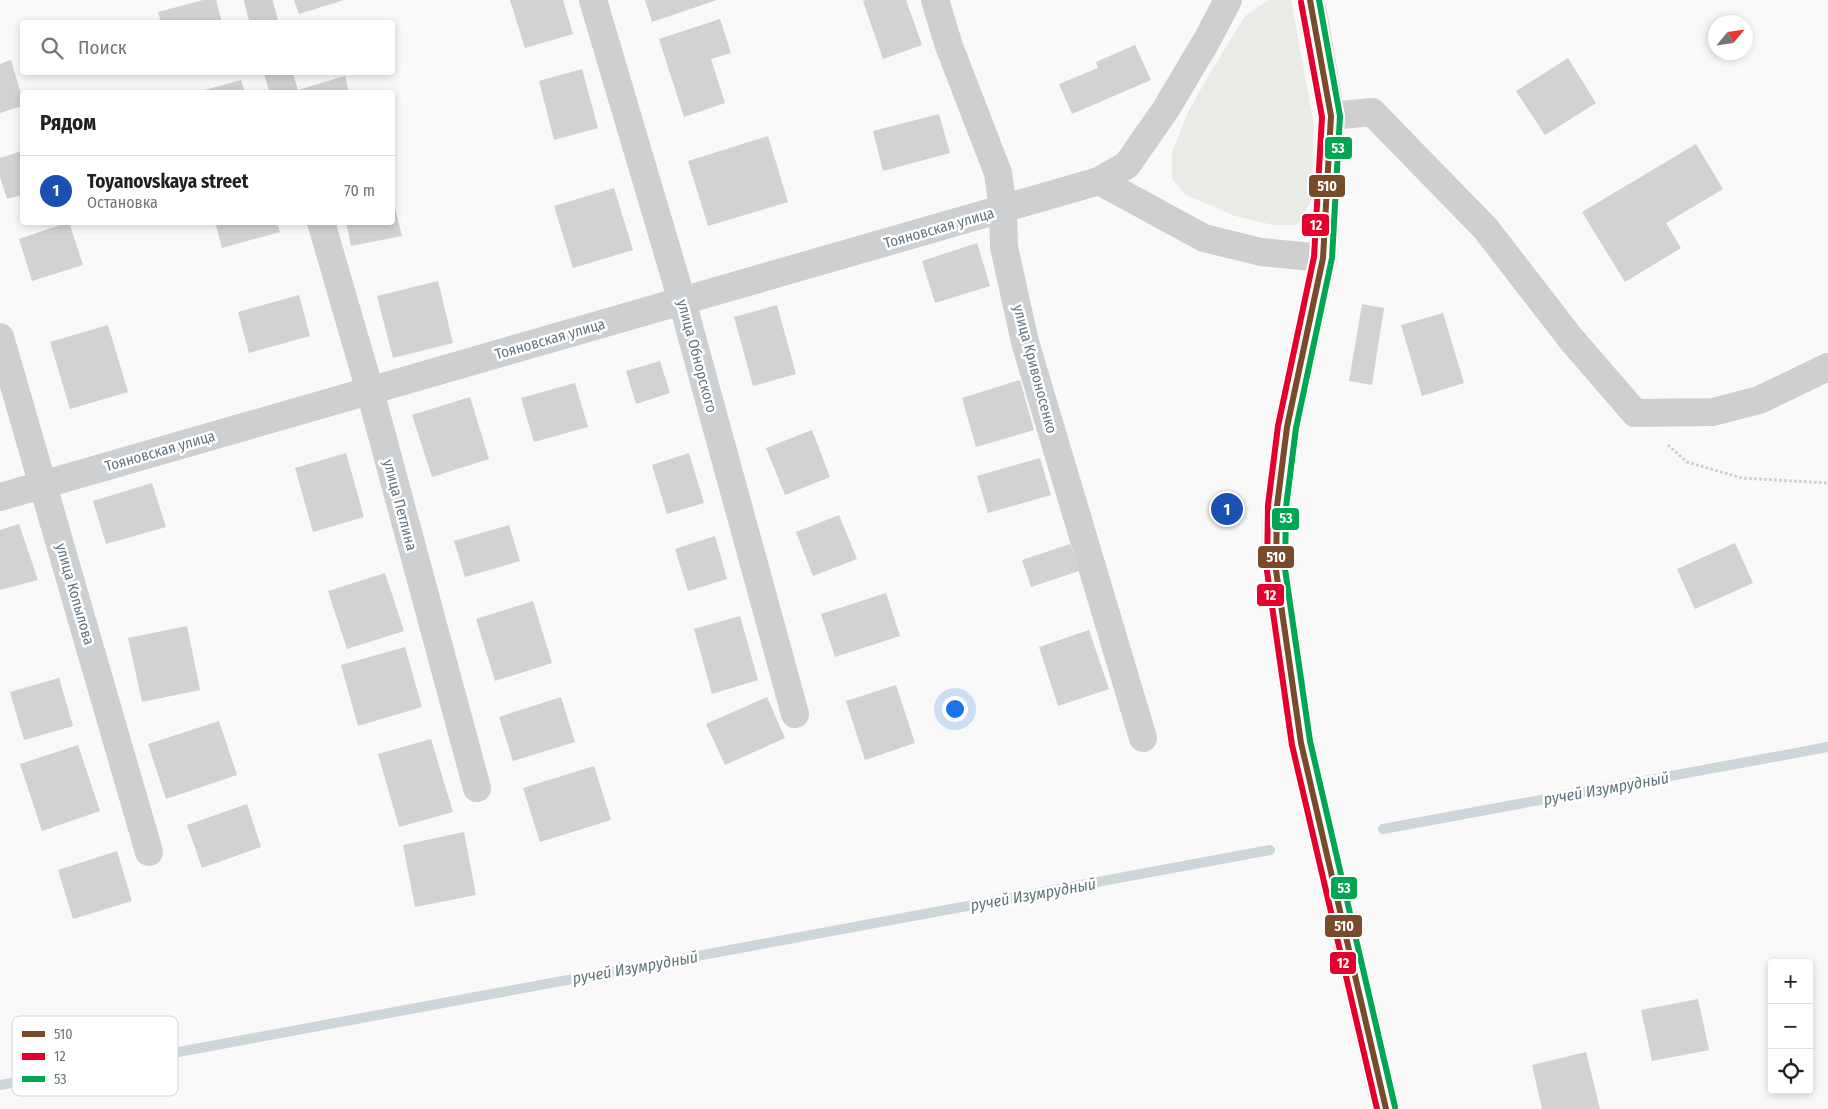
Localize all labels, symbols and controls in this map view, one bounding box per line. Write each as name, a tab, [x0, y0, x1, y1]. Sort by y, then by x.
north arrow	[1708, 15, 1753, 60]
search box	[20, 20, 395, 75]
icon: search	[38, 34, 66, 62]
text: Поиск	[78, 36, 127, 59]
text: Рядом	[40, 110, 96, 136]
line badge: 53	[1324, 136, 1353, 160]
text: 53	[1331, 140, 1345, 157]
text: Toyanovskaya street	[87, 170, 248, 193]
line badge: 510	[1308, 174, 1346, 198]
text: 510	[1317, 178, 1337, 195]
text: 1	[53, 181, 59, 200]
text: 70 m	[344, 181, 375, 200]
text: Остановка	[87, 193, 158, 212]
street label: Тояновская улица	[882, 204, 996, 252]
line badge: 12	[1301, 213, 1330, 237]
text: 12	[1310, 217, 1323, 234]
street label: улица Обнорского	[673, 297, 721, 415]
street label: улица Кривоносенко	[1009, 303, 1061, 436]
street label: Тояновская улица	[493, 315, 607, 363]
street label: Тояновская улица	[103, 427, 217, 475]
street label: улица Петлина	[379, 457, 421, 553]
pin: 1	[1211, 490, 1243, 528]
line badge: 53	[1271, 507, 1300, 531]
text: 53	[1279, 510, 1293, 527]
street label: улица Копылова	[52, 541, 98, 647]
line badge: 510	[1257, 545, 1295, 569]
text: 510	[1266, 549, 1286, 566]
line badge: 12	[1256, 583, 1285, 607]
text: 12	[1264, 587, 1277, 604]
your location	[942, 696, 968, 722]
water label: ручей Изумрудный	[1542, 768, 1670, 809]
water label: ручей Изумрудный	[969, 874, 1097, 915]
line badge: 53	[1330, 876, 1358, 900]
text: 53	[1337, 880, 1351, 897]
line badge: 510	[1324, 914, 1363, 938]
text: 510	[1334, 918, 1354, 935]
water label: ручей Изумрудный	[571, 947, 699, 988]
line badge: 12	[1329, 951, 1357, 975]
text: 12	[1337, 955, 1350, 972]
map controls	[1768, 959, 1813, 1094]
button: +	[1768, 959, 1813, 1004]
button: −	[1768, 1004, 1813, 1049]
legend	[12, 1016, 178, 1096]
text: 510	[54, 1026, 73, 1043]
text: 12	[54, 1048, 66, 1065]
button: locate	[1768, 1049, 1813, 1094]
text: 53	[54, 1071, 67, 1088]

